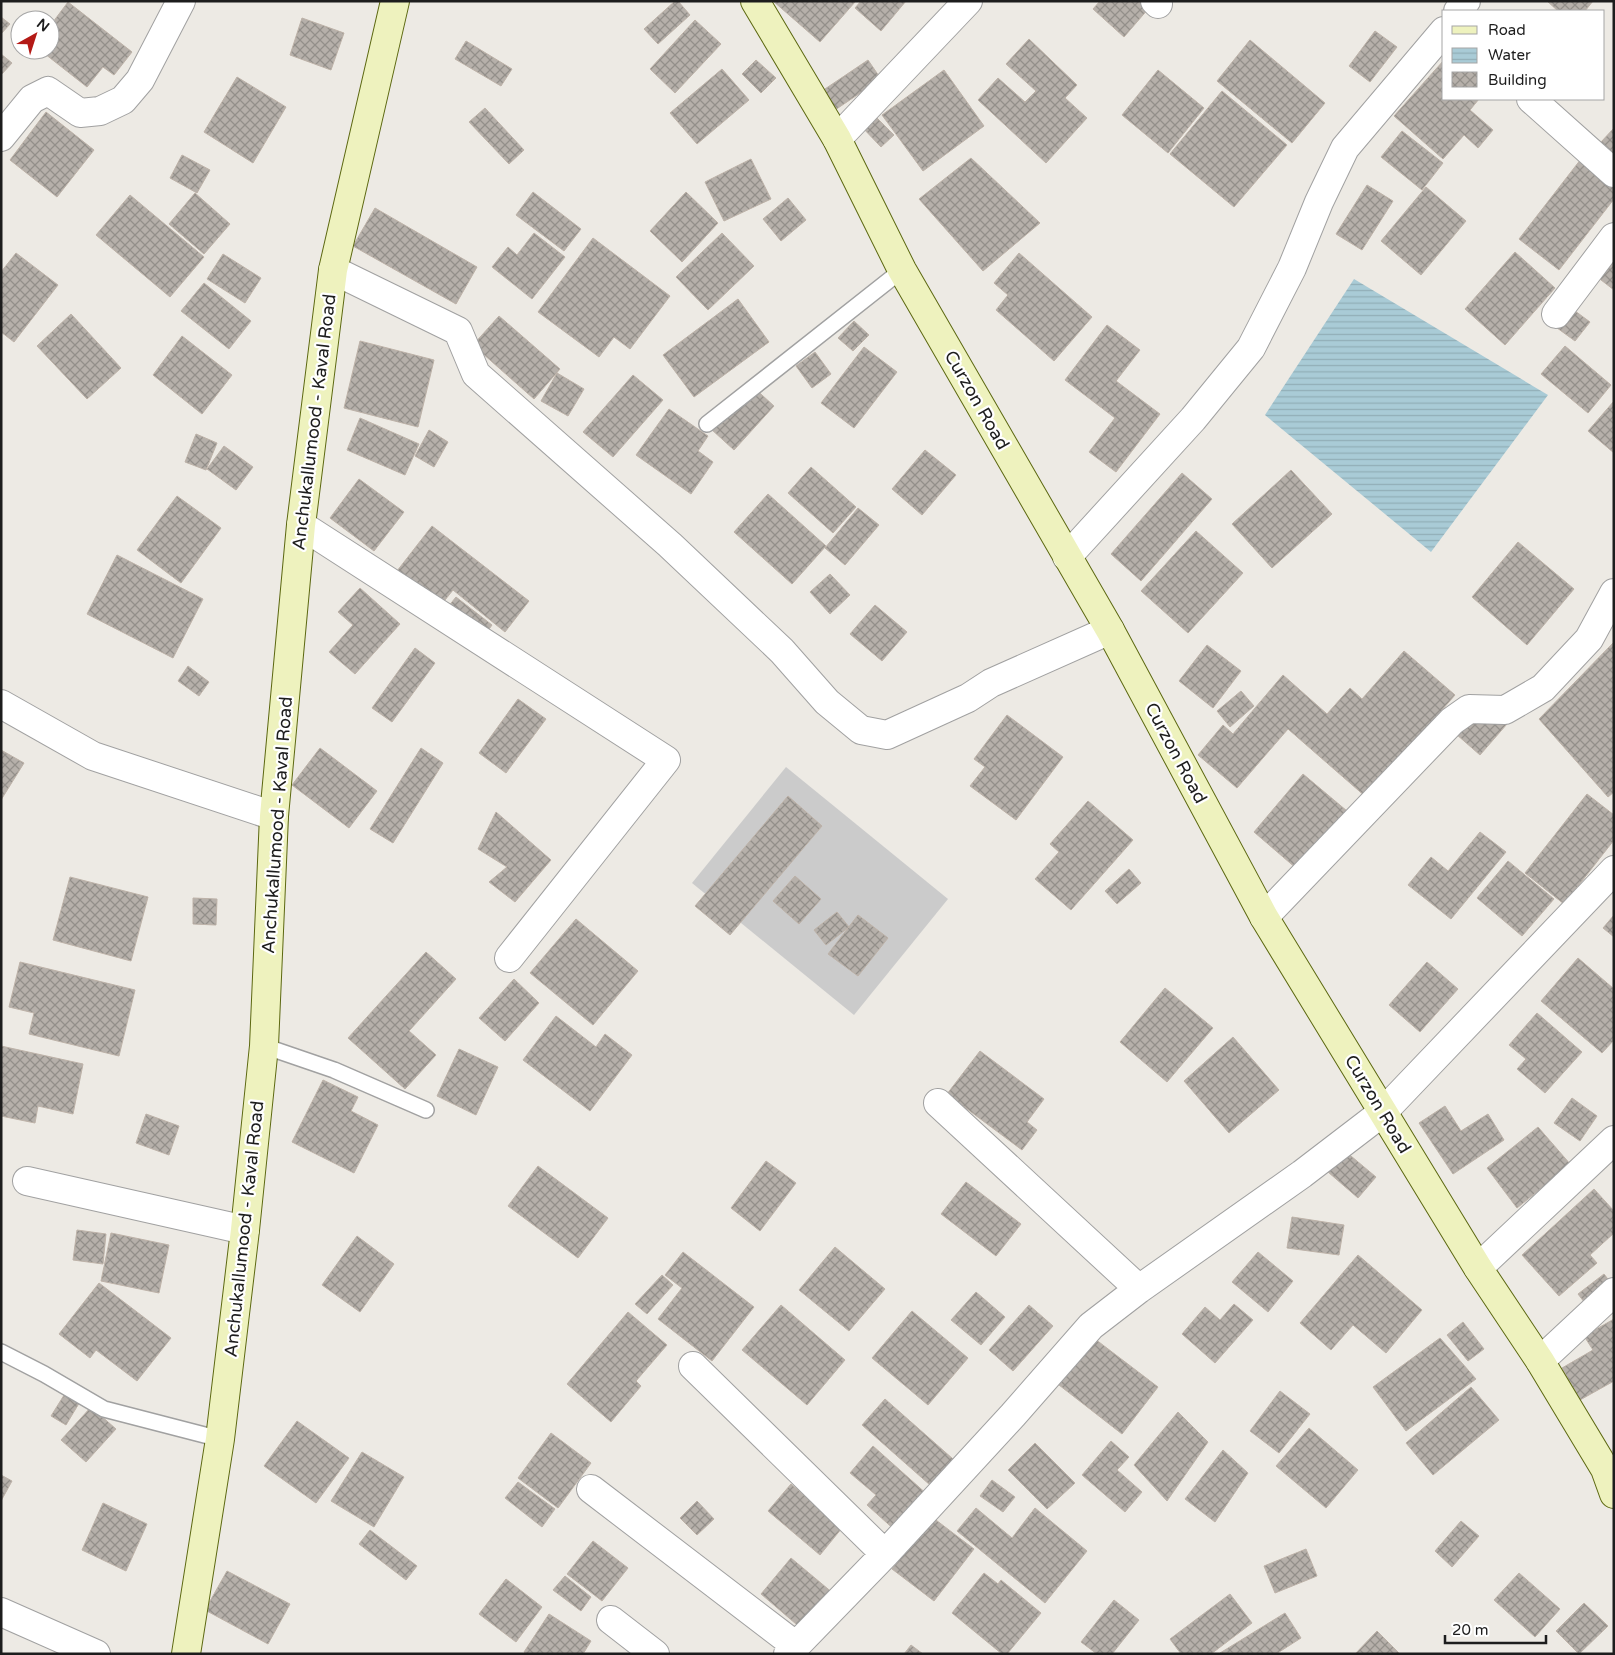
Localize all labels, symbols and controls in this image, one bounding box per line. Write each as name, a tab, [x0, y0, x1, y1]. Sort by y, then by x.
north arrow	[10, 10, 60, 60]
legend	[1442, 10, 1605, 100]
text: N	[33, 15, 53, 35]
text: Road	[1488, 21, 1526, 39]
text: Water	[1488, 46, 1531, 64]
text: Building	[1488, 71, 1547, 89]
street label: Anchukallumood - Kaval Road	[287, 293, 341, 551]
street label: Curzon Road	[940, 346, 1014, 454]
street label: Anchukallumood - Kaval Road	[257, 696, 297, 954]
street label: Curzon Road	[1140, 699, 1212, 807]
street label: Curzon Road	[1340, 1051, 1416, 1157]
street label: Anchukallumood - Kaval Road	[220, 1100, 268, 1358]
scale bar	[1445, 1612, 1546, 1644]
text: 20 m	[1452, 1621, 1489, 1639]

